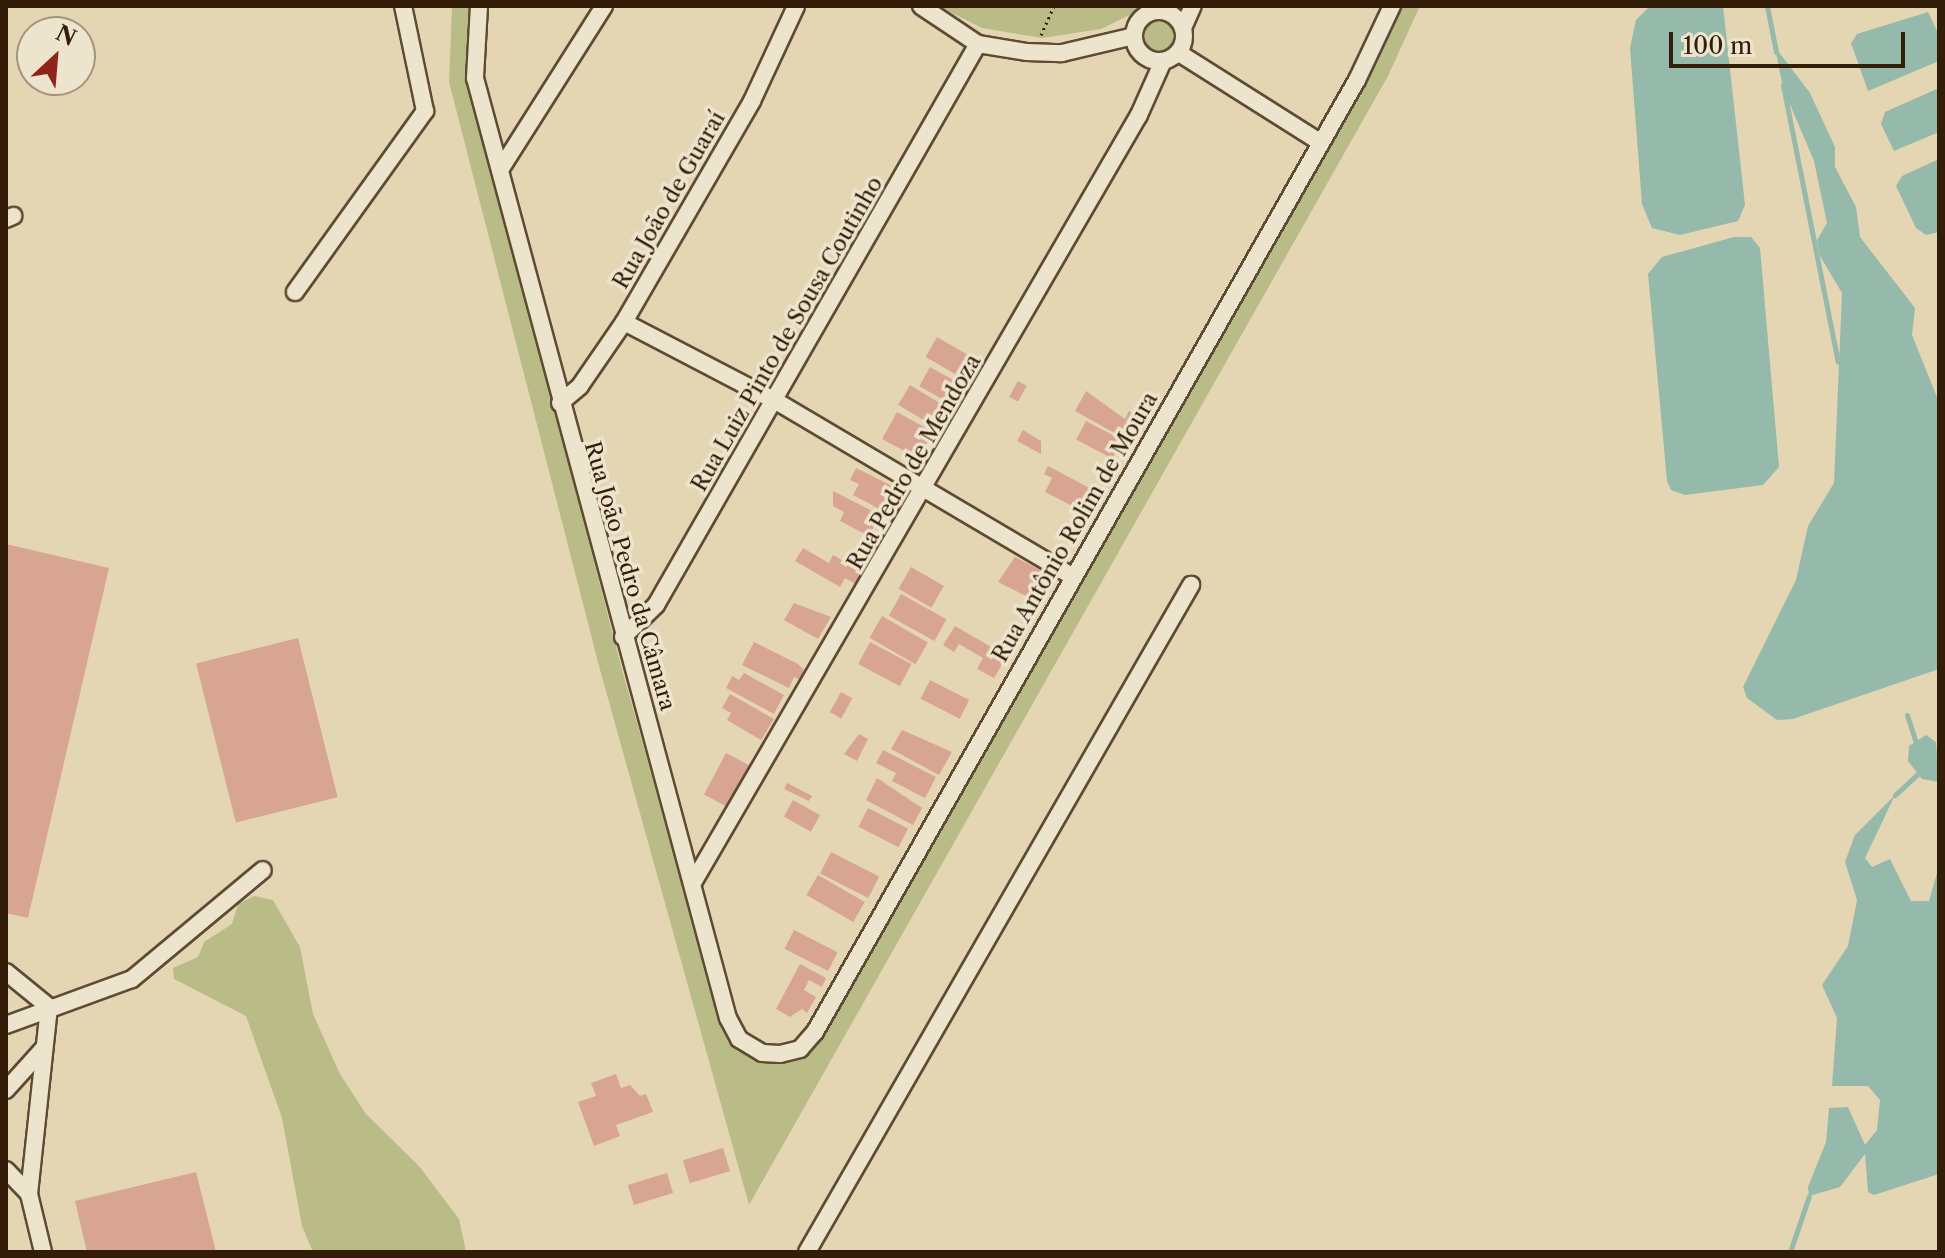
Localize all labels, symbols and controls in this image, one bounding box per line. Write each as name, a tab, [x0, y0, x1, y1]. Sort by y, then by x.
north arrow	[16, 16, 96, 96]
scale bar	[1673, 16, 1909, 66]
text: N	[51, 19, 80, 52]
text: 100 m	[1683, 31, 1752, 60]
street label: Rua João de Guaraí	[607, 106, 731, 294]
street label: Rua Luiz Pinto de Sousa Coutinho	[686, 172, 888, 496]
street label: Rua Pedro de Mendoza	[841, 350, 987, 574]
street label: Rua Antônio Rolim de Moura	[986, 387, 1164, 667]
street label: Rua João Pedro da Câmara	[579, 438, 681, 714]

